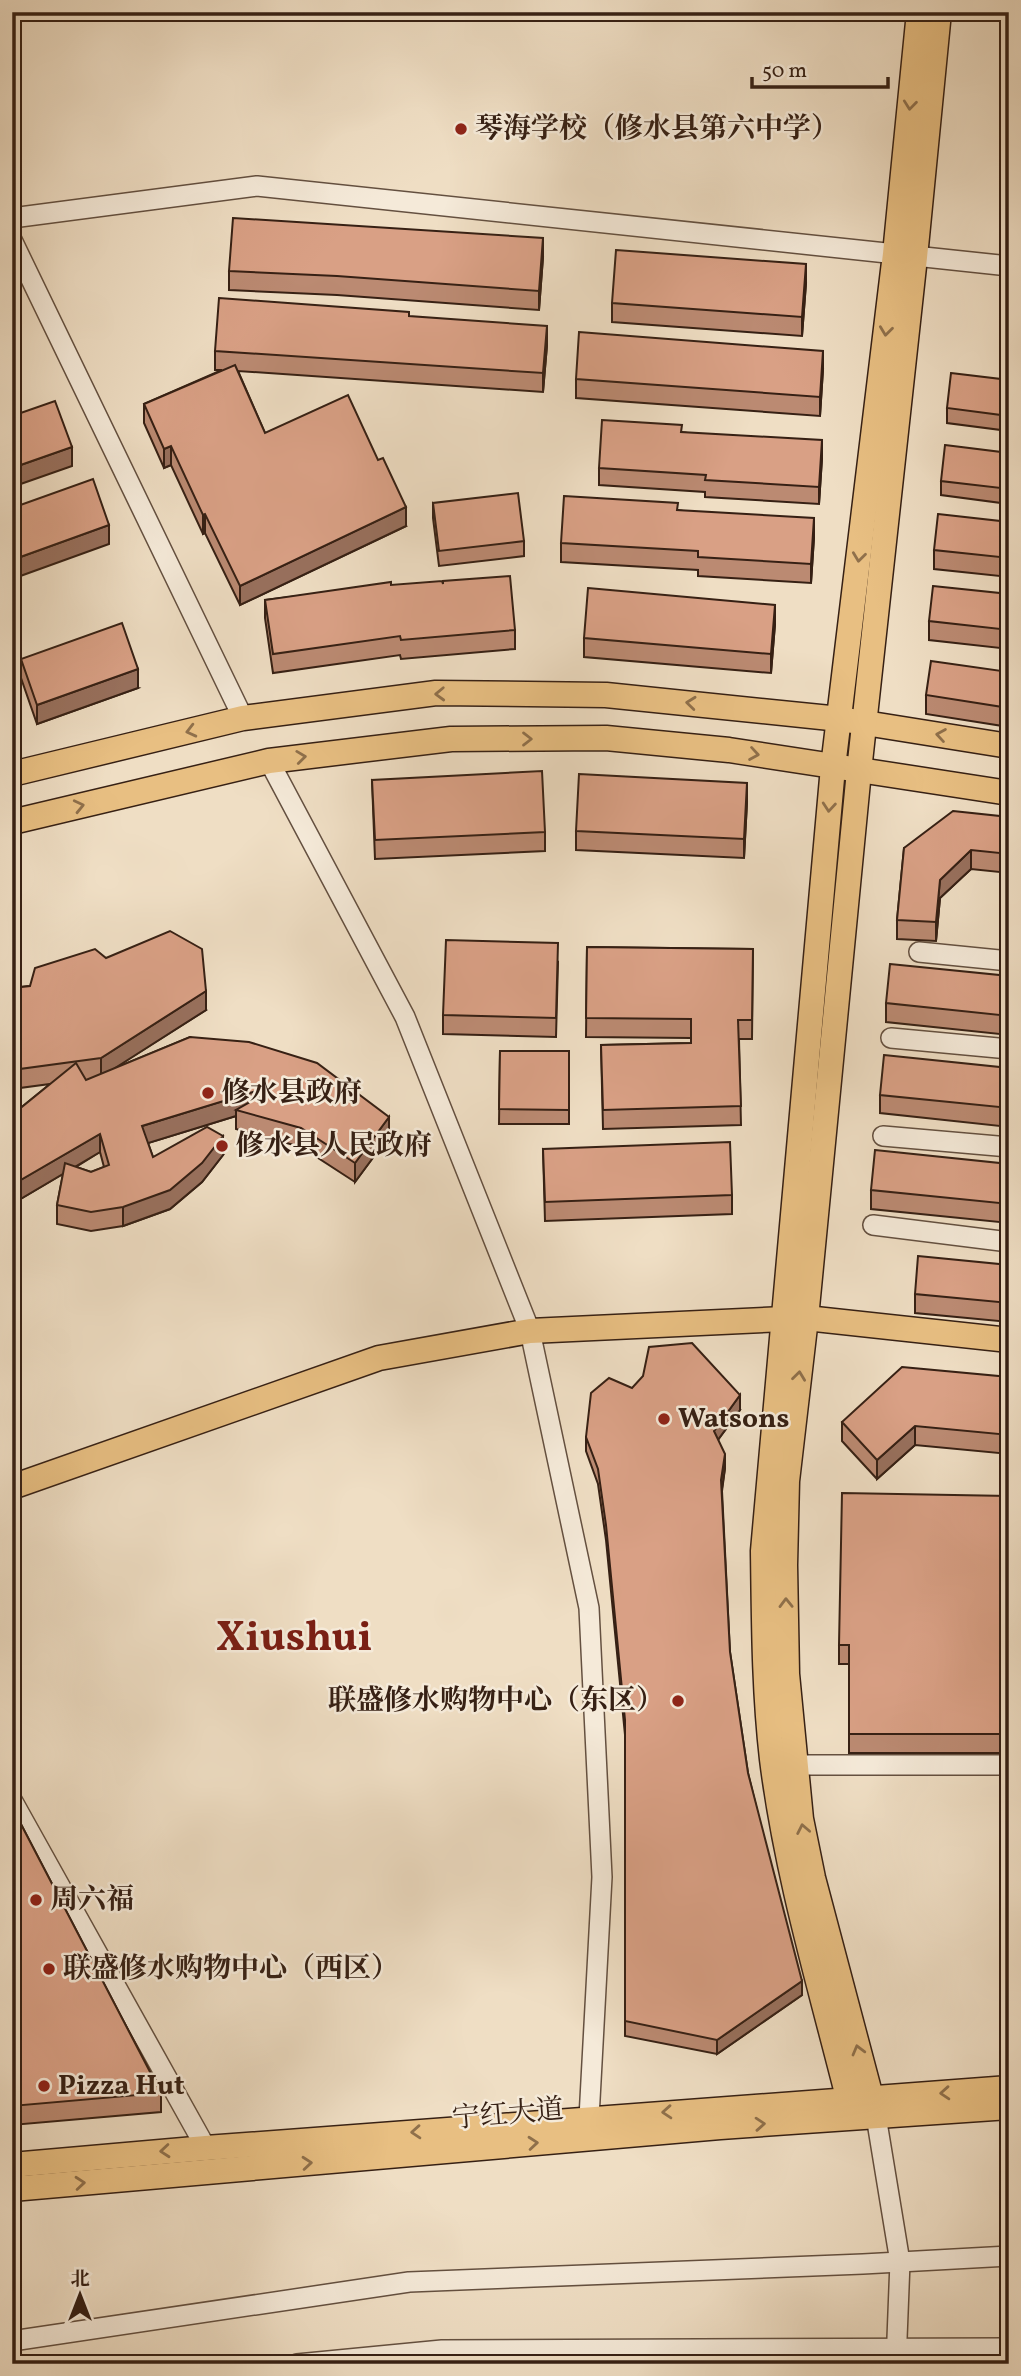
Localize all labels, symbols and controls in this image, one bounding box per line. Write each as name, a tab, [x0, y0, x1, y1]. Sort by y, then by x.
scale bar	[752, 46, 888, 90]
text: 50 m	[762, 57, 807, 86]
one-way arrow	[903, 99, 918, 110]
place label: 琴海学校（修水县第六中学）	[475, 110, 839, 149]
marker: 琴海学校（修水县第六中学）	[453, 121, 469, 137]
one-way arrow	[879, 325, 894, 337]
one-way arrow	[852, 551, 867, 563]
one-way arrow	[434, 686, 445, 701]
one-way arrow	[686, 696, 697, 711]
one-way arrow	[185, 723, 197, 737]
one-way arrow	[935, 728, 947, 743]
one-way arrow	[522, 731, 533, 747]
one-way arrow	[748, 746, 760, 761]
one-way arrow	[295, 750, 306, 765]
one-way arrow	[73, 800, 85, 814]
one-way arrow	[822, 801, 837, 813]
place label: 修水县政府	[222, 1074, 362, 1113]
marker: 修水县政府	[200, 1085, 216, 1101]
place label: 修水县人民政府	[236, 1127, 432, 1166]
marker: 修水县人民政府	[214, 1138, 230, 1154]
one-way arrow	[792, 1370, 807, 1382]
place label: Watsons	[678, 1400, 789, 1439]
marker: Watsons	[656, 1411, 672, 1427]
one-way arrow	[778, 1597, 794, 1607]
district label: Xiushui	[216, 1610, 372, 1669]
place label: 联盛修水购物中心（东区）	[328, 1682, 664, 1721]
marker: 联盛修水购物中心（东区）	[670, 1693, 686, 1709]
one-way arrow	[797, 1823, 812, 1835]
place label: 周六福	[50, 1881, 134, 1920]
marker: 周六福	[28, 1892, 44, 1908]
place label: 联盛修水购物中心（西区）	[63, 1950, 399, 1989]
marker: 联盛修水购物中心（西区）	[41, 1961, 57, 1977]
one-way arrow	[852, 2044, 866, 2056]
place label: Pizza Hut	[58, 2067, 185, 2106]
marker: Pizza Hut	[36, 2078, 52, 2094]
one-way arrow	[940, 2085, 951, 2100]
street label: 宁红大道	[451, 2091, 565, 2139]
one-way arrow	[661, 2104, 672, 2119]
one-way arrow	[755, 2117, 766, 2132]
one-way arrow	[410, 2124, 421, 2139]
one-way arrow	[528, 2136, 539, 2151]
one-way arrow	[159, 2143, 170, 2158]
one-way arrow	[302, 2156, 313, 2171]
one-way arrow	[75, 2176, 86, 2191]
north arrow	[46, 2260, 116, 2330]
text: 北	[70, 2267, 90, 2293]

